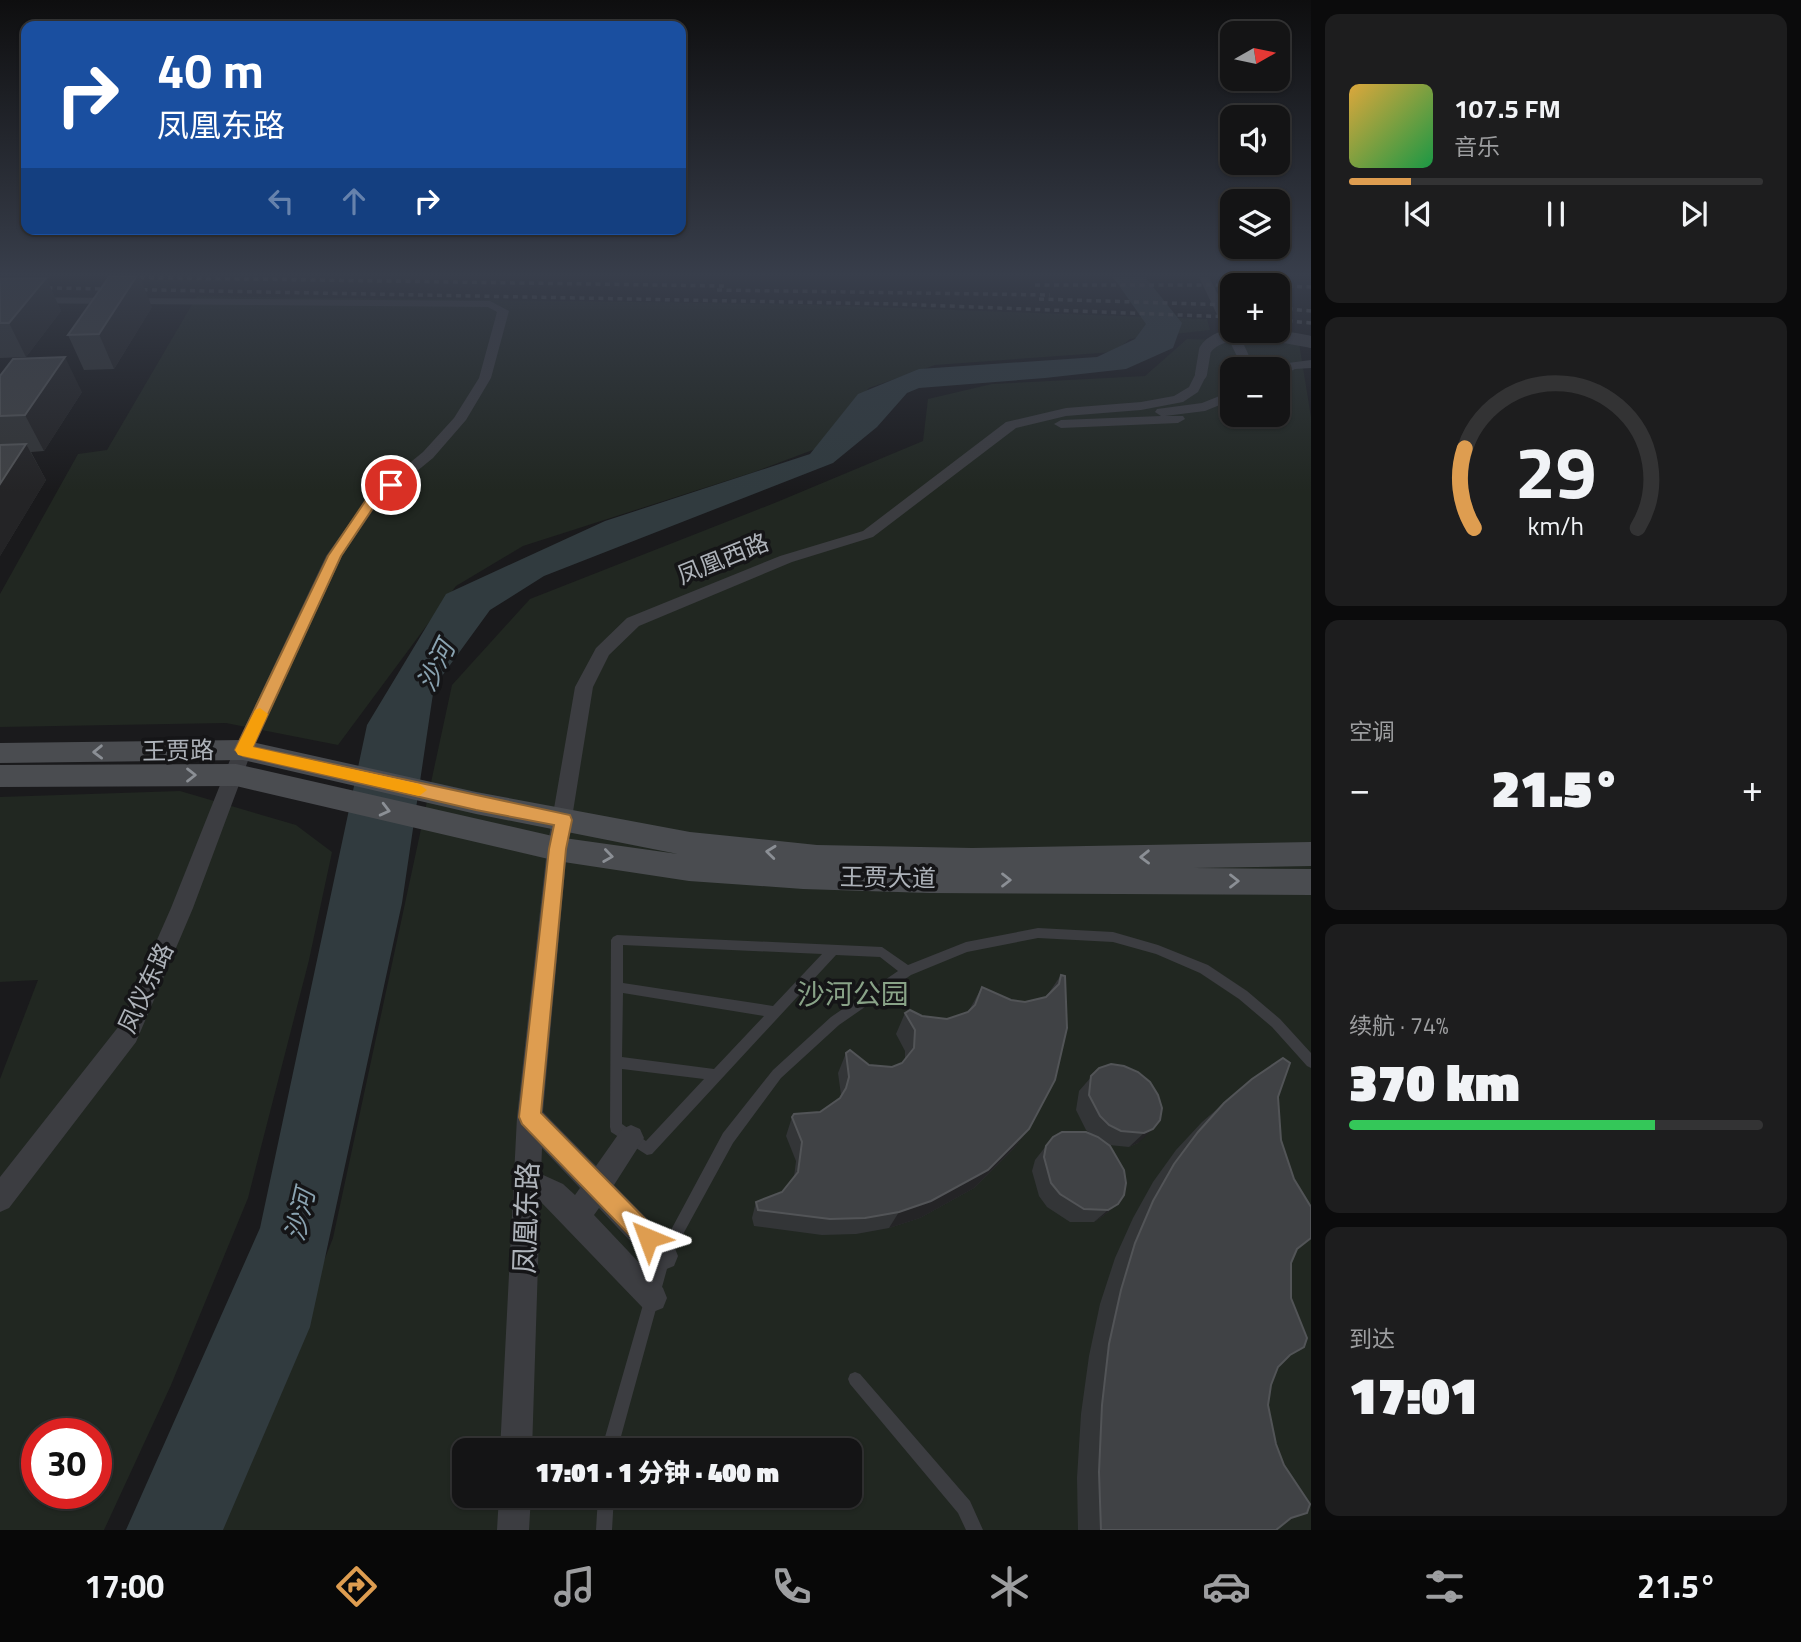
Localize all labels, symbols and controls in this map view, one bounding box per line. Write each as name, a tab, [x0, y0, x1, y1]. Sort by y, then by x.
north arrow	[1220, 21, 1290, 91]
map controls	[1220, 21, 1290, 427]
text: 40 m	[157, 32, 264, 107]
icon: right	[42, 49, 133, 140]
text: 107.5 FM	[1454, 89, 1561, 128]
text: 凤凰东路	[157, 101, 285, 149]
button: sound	[1220, 105, 1290, 175]
text: 音乐	[1454, 129, 1500, 164]
icon: left	[262, 182, 300, 220]
icon: ahead	[335, 182, 373, 220]
icon: right	[408, 182, 446, 220]
button: layers	[1220, 189, 1290, 259]
icon: previous	[1399, 195, 1437, 233]
icon: pause	[1537, 195, 1575, 233]
icon: next	[1675, 195, 1713, 233]
button: +	[1220, 273, 1290, 343]
button: −	[1220, 357, 1290, 427]
text: 29	[1515, 416, 1597, 526]
pin	[361, 455, 421, 515]
icon: arrive	[372, 466, 410, 504]
text: km/h	[1528, 507, 1584, 545]
street label: 凤凰西路	[671, 523, 774, 593]
water label: 沙河	[407, 629, 467, 698]
text: 空调	[1349, 714, 1395, 749]
street label: 王贾路	[142, 731, 214, 769]
one-way arrow	[92, 744, 103, 760]
text: 21.5°	[1491, 748, 1621, 827]
text: −	[1349, 759, 1370, 817]
text: +	[1742, 759, 1763, 817]
one-way arrow	[186, 767, 196, 783]
one-way arrow	[379, 802, 391, 816]
one-way arrow	[765, 845, 776, 860]
one-way arrow	[603, 849, 614, 864]
one-way arrow	[1139, 850, 1150, 865]
street label: 王贾大道	[840, 858, 936, 896]
one-way arrow	[1002, 872, 1012, 888]
one-way arrow	[1229, 874, 1240, 889]
street label: 凤仪东路	[108, 936, 182, 1039]
park label: 沙河公园	[797, 972, 909, 1015]
text: 续航 · 74%	[1349, 1008, 1449, 1043]
text: 370 km	[1349, 1042, 1520, 1121]
street label: 凤凰东路	[502, 1161, 549, 1275]
water label: 沙河	[275, 1180, 325, 1245]
position arrow	[611, 1201, 685, 1275]
text: 到达	[1349, 1321, 1395, 1356]
text: 17:01	[1349, 1355, 1478, 1434]
speed limit sign: 30	[21, 1418, 112, 1509]
text: 17:01 · 1 分钟 · 400 m	[535, 1453, 779, 1492]
text: 17:00	[84, 1562, 164, 1610]
icon: directions	[332, 1562, 381, 1611]
icon: music	[550, 1562, 599, 1611]
icon: phone	[767, 1562, 816, 1611]
icon: climate	[985, 1562, 1034, 1611]
icon: car	[1202, 1562, 1251, 1611]
icon: filters	[1420, 1562, 1469, 1611]
text: 21.5°	[1637, 1562, 1717, 1610]

